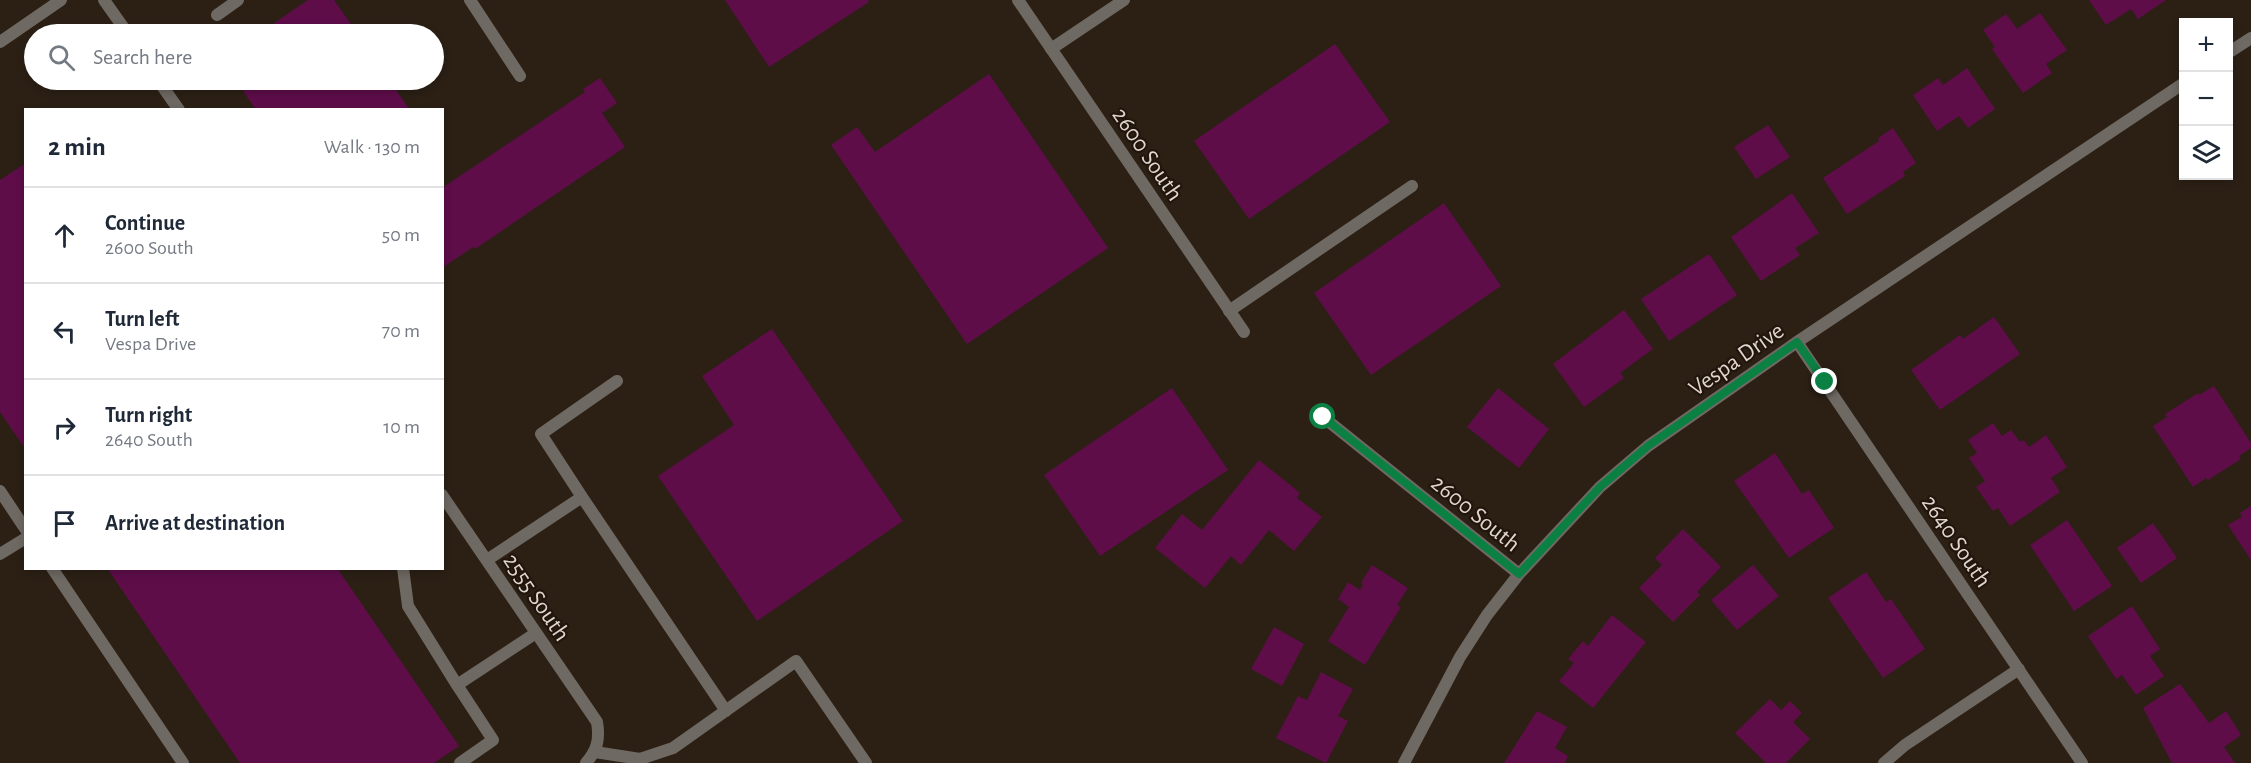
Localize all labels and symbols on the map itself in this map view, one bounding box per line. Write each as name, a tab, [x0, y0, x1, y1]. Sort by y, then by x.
street label: 2600 South	[1107, 104, 1187, 205]
street label: Vespa Drive	[1685, 319, 1788, 401]
route end	[1811, 368, 1837, 394]
route start	[1309, 403, 1335, 429]
street label: 2600 South	[1426, 471, 1524, 557]
street label: 2640 South	[1917, 491, 1996, 592]
street label: 2555 South	[498, 549, 574, 646]

